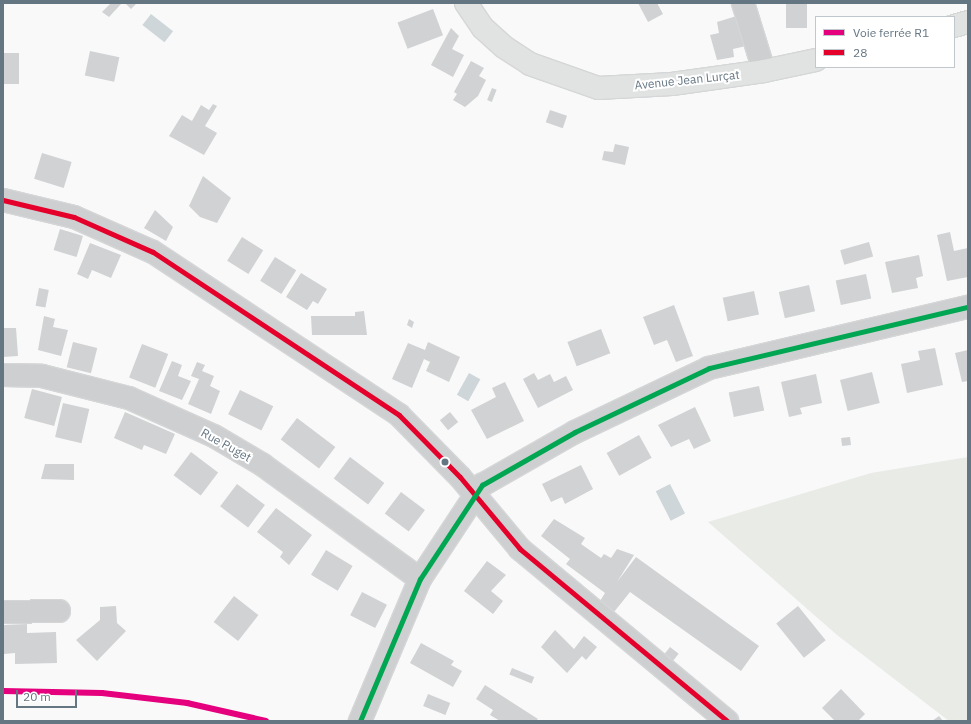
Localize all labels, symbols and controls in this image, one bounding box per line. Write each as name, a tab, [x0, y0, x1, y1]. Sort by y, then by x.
legend	[815, 16, 955, 68]
text: Voie ferrée R1	[853, 25, 929, 40]
text: 28	[853, 45, 867, 60]
street label: Avenue Jean Lurçat	[634, 67, 740, 93]
street label: Rue Puget	[198, 425, 254, 465]
unlabelled marker	[440, 457, 450, 467]
scale bar	[18, 682, 79, 708]
text: 20 m	[23, 689, 51, 704]

